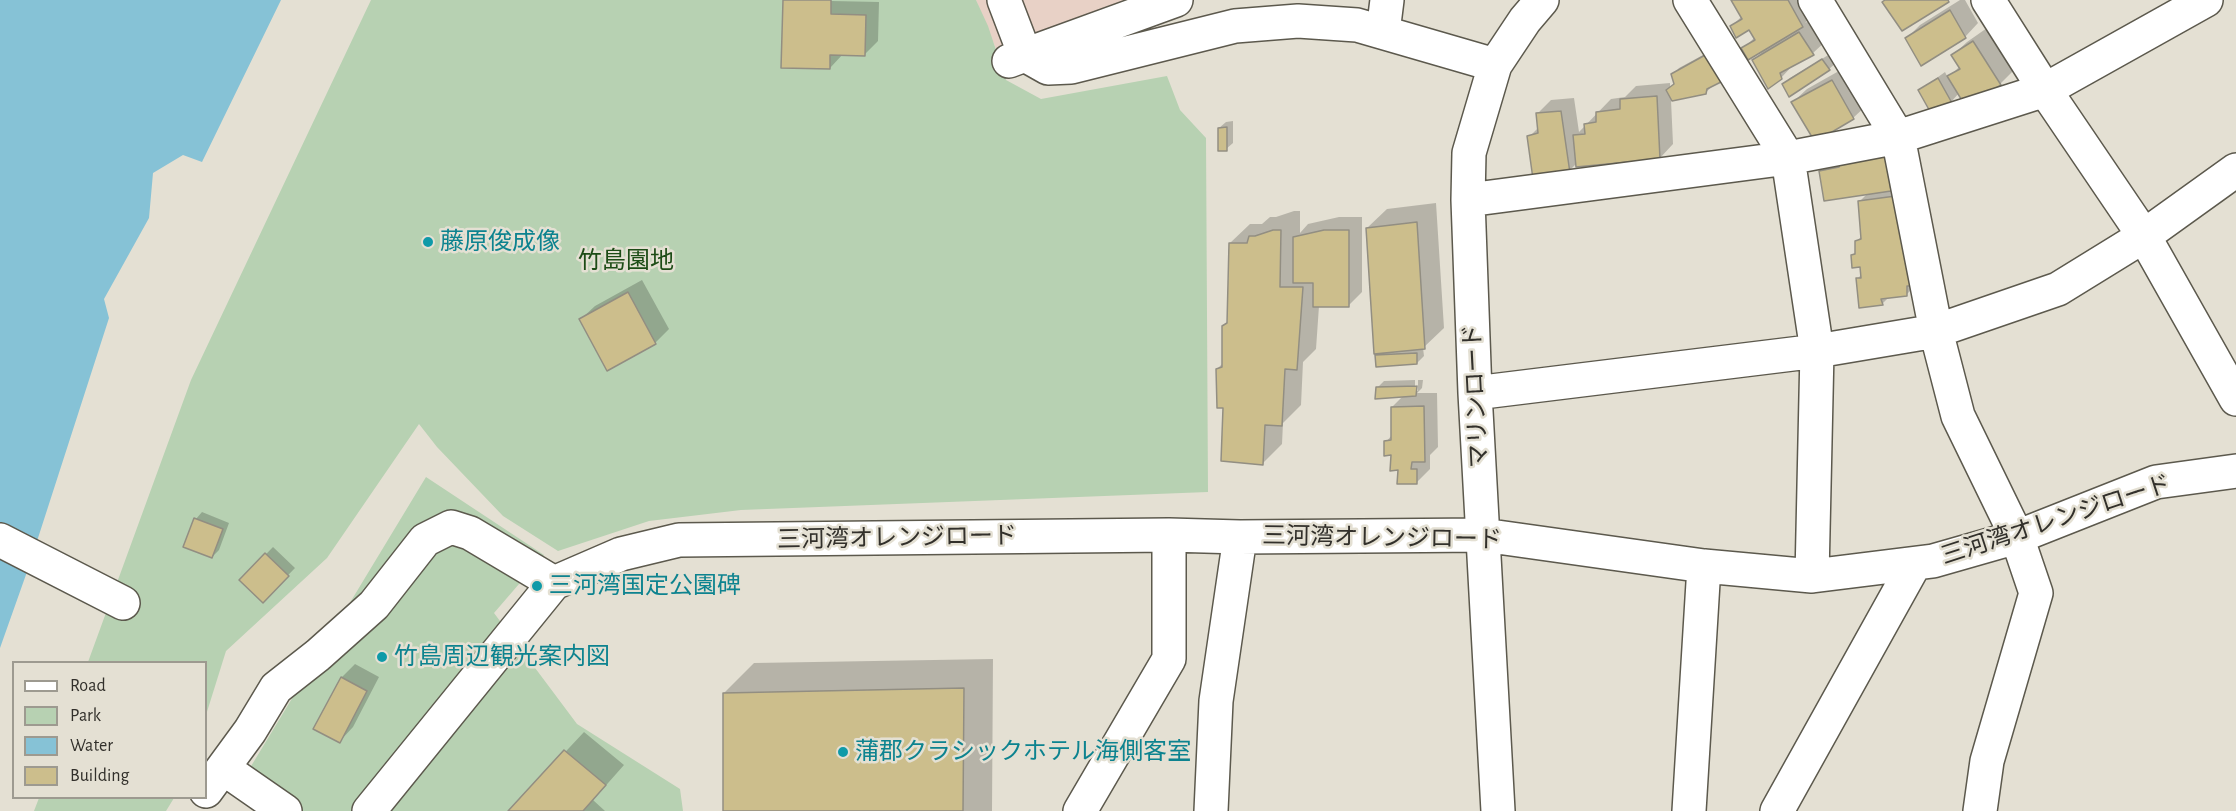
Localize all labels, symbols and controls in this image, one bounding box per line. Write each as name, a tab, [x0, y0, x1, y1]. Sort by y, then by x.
place label: 藤原俊成像	[440, 228, 560, 256]
marker: 藤原俊成像	[421, 235, 435, 249]
park label: 竹島園地	[578, 247, 674, 275]
street label: マリンロード	[1458, 323, 1494, 469]
street label: 三河湾オレンジロード	[1937, 469, 2175, 571]
street label: 三河湾オレンジロード	[777, 522, 1017, 554]
street label: 三河湾オレンジロード	[1262, 522, 1502, 554]
place label: 三河湾国定公園碑	[549, 572, 741, 600]
marker: 三河湾国定公園碑	[530, 579, 544, 593]
place label: 竹島周辺観光案内図	[394, 643, 610, 671]
marker: 竹島周辺観光案内図	[375, 650, 389, 664]
legend	[12, 661, 207, 799]
text: Road	[70, 677, 106, 695]
text: Park	[70, 707, 101, 725]
text: Water	[70, 737, 113, 755]
place label: 蒲郡クラシックホテル海側客室	[855, 738, 1191, 766]
marker: 蒲郡クラシックホテル海側客室	[836, 745, 850, 759]
text: Building	[70, 767, 129, 785]

